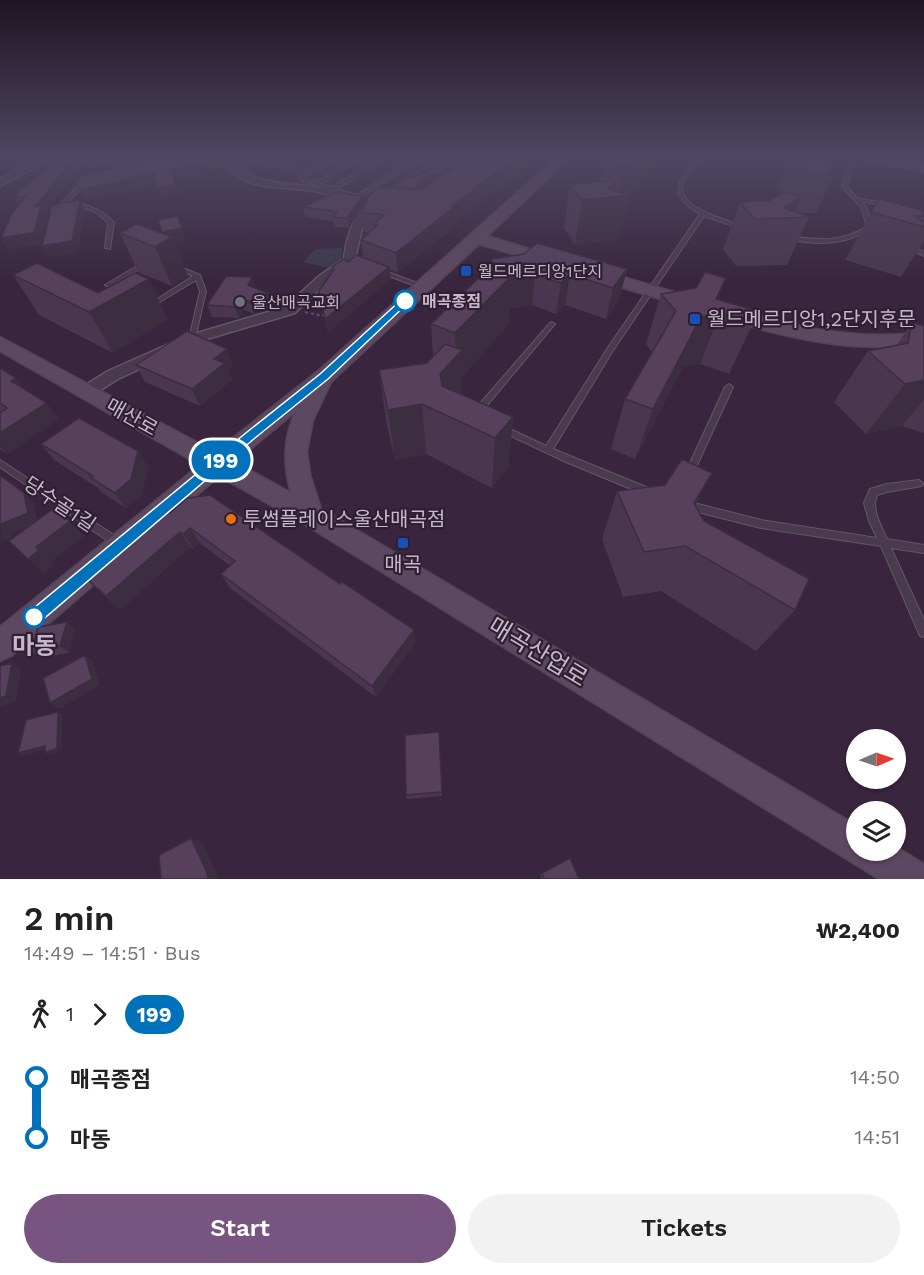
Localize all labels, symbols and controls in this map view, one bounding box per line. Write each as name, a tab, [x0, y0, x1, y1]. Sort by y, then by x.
place label: 월드메르디앙1단지	[478, 262, 602, 281]
marker: 월드메르디앙1단지	[459, 264, 473, 278]
marker: 매곡종점	[394, 290, 416, 312]
place label: 매곡종점	[422, 292, 481, 311]
place label: 울산매곡교회	[252, 293, 340, 312]
marker: 울산매곡교회	[233, 295, 247, 309]
place label: 월드메르디앙1,2단지후문	[707, 307, 916, 331]
marker: 월드메르디앙1,2단지후문	[688, 312, 702, 326]
street label: 매산로	[102, 393, 162, 441]
line badge: 199	[186, 440, 256, 480]
text: 199	[204, 448, 238, 473]
street label: 당수골1길	[20, 471, 100, 537]
place label: 투썸플레이스울산매곡점	[243, 507, 445, 531]
marker: 투썸플레이스울산매곡점	[224, 512, 238, 526]
marker: 매곡	[396, 536, 410, 550]
place label: 매곡	[385, 552, 421, 576]
marker: 마동	[23, 606, 45, 628]
street label: 매곡산업로	[483, 612, 593, 692]
place label: 마동	[12, 632, 56, 660]
north arrow	[846, 729, 906, 789]
map controls	[846, 729, 906, 861]
button: layers	[846, 801, 906, 861]
text: 2 min	[24, 899, 115, 938]
text: ₩2,400	[816, 918, 900, 943]
text: 14:49 – 14:51 · Bus	[24, 941, 201, 965]
icon: walk	[24, 998, 57, 1031]
icon: forward	[83, 998, 116, 1031]
text: 1	[66, 1002, 74, 1026]
text: 199	[137, 1002, 172, 1027]
text: 14:50	[850, 1065, 900, 1089]
text: 매곡종점	[70, 1067, 151, 1092]
text: 14:51	[855, 1125, 900, 1149]
text: 마동	[70, 1127, 110, 1152]
button: Start	[24, 1194, 456, 1263]
button: Tickets	[468, 1194, 900, 1263]

